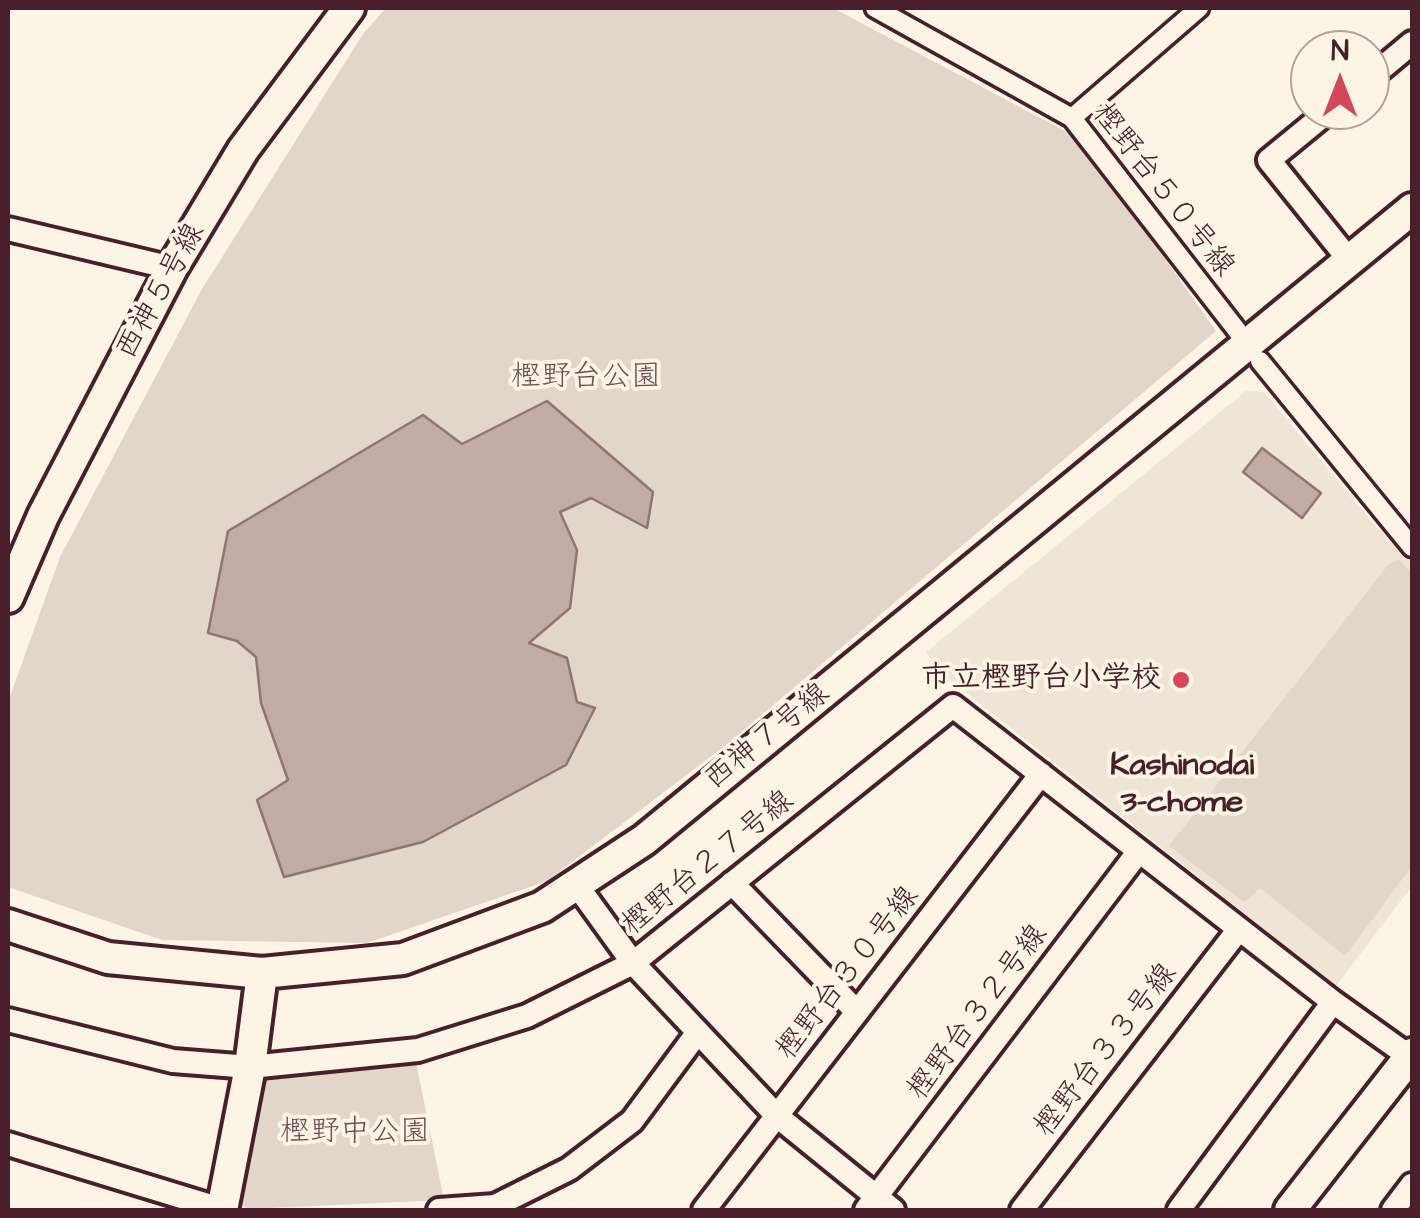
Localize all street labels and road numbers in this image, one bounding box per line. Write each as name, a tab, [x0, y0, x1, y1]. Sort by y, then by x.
street label: 樫野台５０号線	[1083, 97, 1241, 285]
street label: 西神５号線	[110, 218, 214, 366]
street label: 西神７号線	[698, 677, 838, 799]
street label: 樫野台２７号線	[616, 784, 802, 944]
street label: 樫野台３０号線	[770, 880, 928, 1068]
street label: 樫野台３２号線	[901, 918, 1057, 1108]
street label: 樫野台３３号線	[1028, 957, 1186, 1145]

